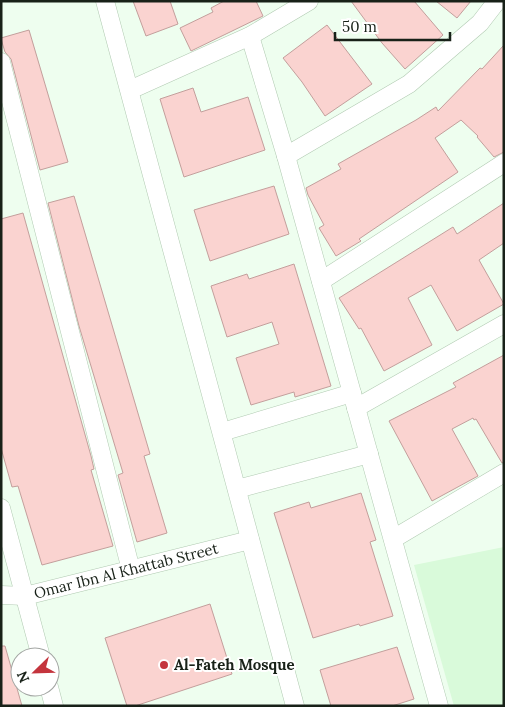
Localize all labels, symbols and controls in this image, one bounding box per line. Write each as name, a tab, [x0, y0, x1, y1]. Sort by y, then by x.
scale bar	[335, 10, 450, 42]
text: 50 m	[342, 17, 377, 36]
street label: Omar Ibn Al Khattab Street	[32, 538, 220, 603]
north arrow	[10, 647, 60, 697]
place label: Al-Fateh Mosque	[174, 655, 295, 674]
marker: Al-Fateh Mosque	[158, 659, 170, 671]
text: N	[13, 668, 33, 686]

